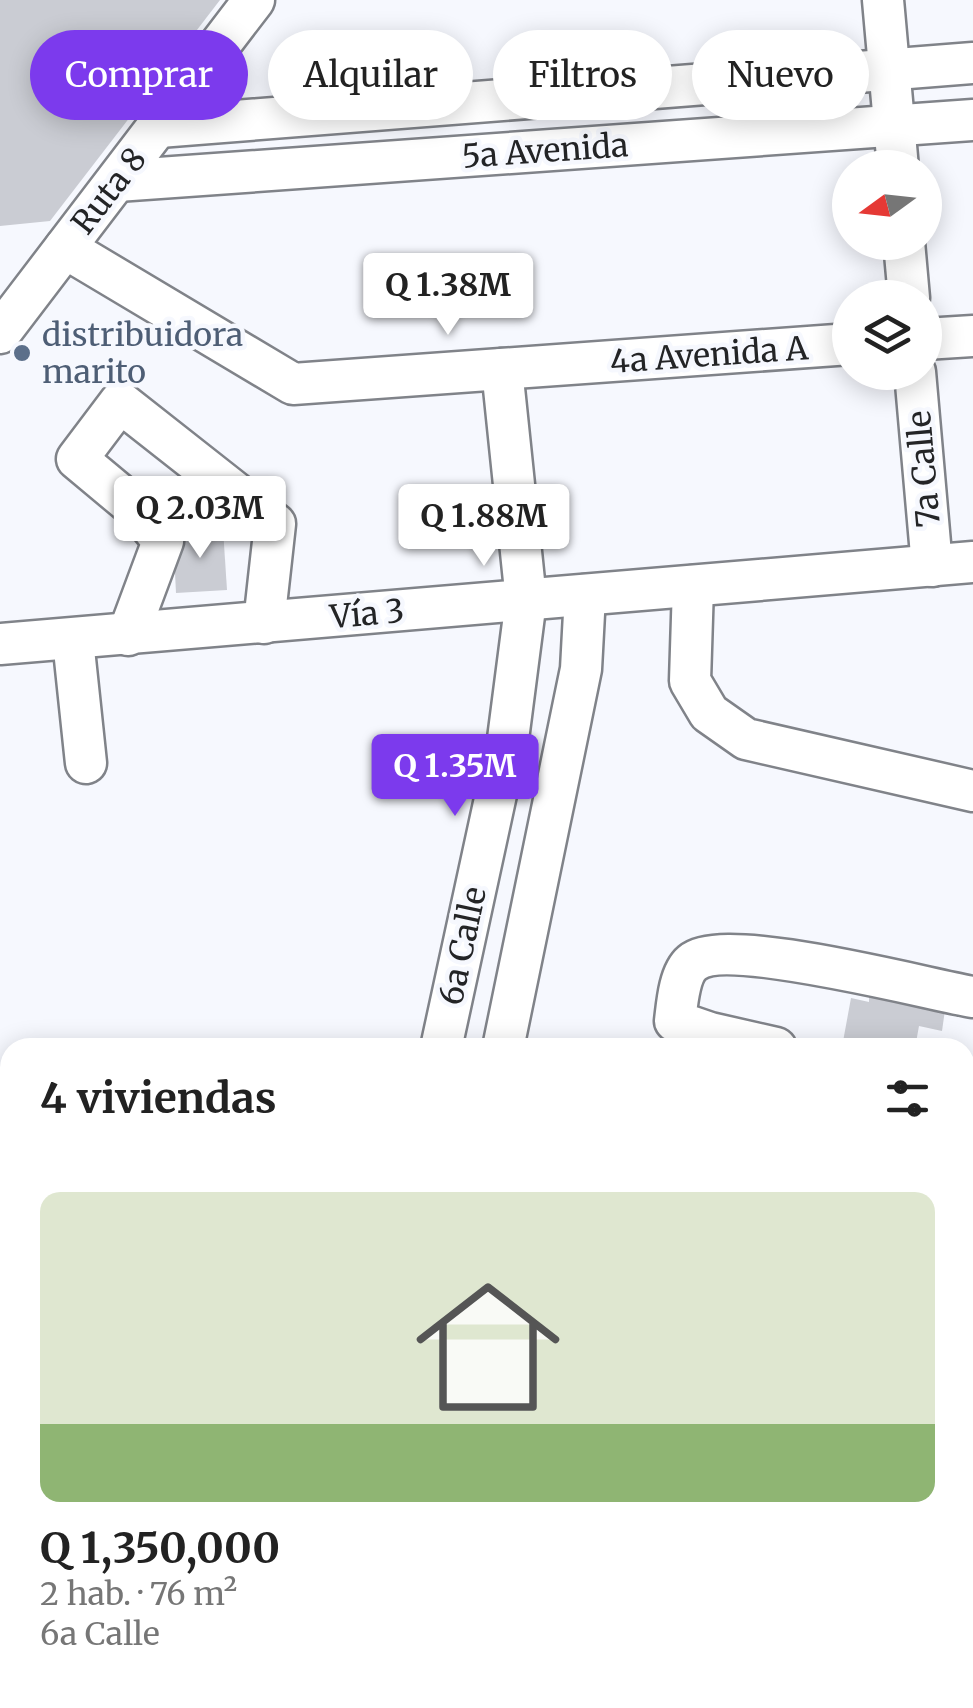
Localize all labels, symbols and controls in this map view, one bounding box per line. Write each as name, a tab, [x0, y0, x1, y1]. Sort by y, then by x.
chip: Comprar	[30, 30, 248, 120]
chip: Alquilar	[268, 30, 473, 120]
chip: Filtros	[493, 30, 672, 120]
chip: Nuevo	[692, 30, 869, 120]
street label: 5a Avenida	[460, 125, 630, 177]
street label: Ruta 8	[63, 140, 155, 242]
north arrow	[832, 150, 942, 260]
map controls	[832, 150, 942, 390]
pin: Q 1.38M	[356, 253, 540, 338]
text: Q 1.38M	[385, 265, 511, 305]
button: layers	[832, 280, 942, 390]
place label: distribuidora marito	[42, 315, 243, 392]
street label: 4a Avenida A	[609, 328, 810, 382]
marker: distribuidora marito	[11, 342, 33, 364]
street label: 7a Calle	[899, 409, 949, 529]
pin: Q 2.03M	[108, 476, 292, 561]
pin: Q 1.88M	[392, 484, 576, 569]
text: Q 2.03M	[136, 488, 264, 528]
text: Q 1.88M	[420, 496, 548, 536]
street label: Vía 3	[327, 591, 406, 637]
pin: Q 1.35M	[363, 734, 547, 819]
text: Q 1.35M	[394, 746, 516, 786]
street label: 6a Calle	[431, 883, 495, 1009]
icon: filters	[880, 1071, 935, 1126]
text: 4 viviendas	[40, 1072, 276, 1124]
icon: home	[398, 1257, 578, 1437]
text: Q 1,350,000	[40, 1522, 280, 1574]
text: 2 hab. · 76 m²	[40, 1574, 237, 1614]
text: 6a Calle	[40, 1614, 160, 1654]

